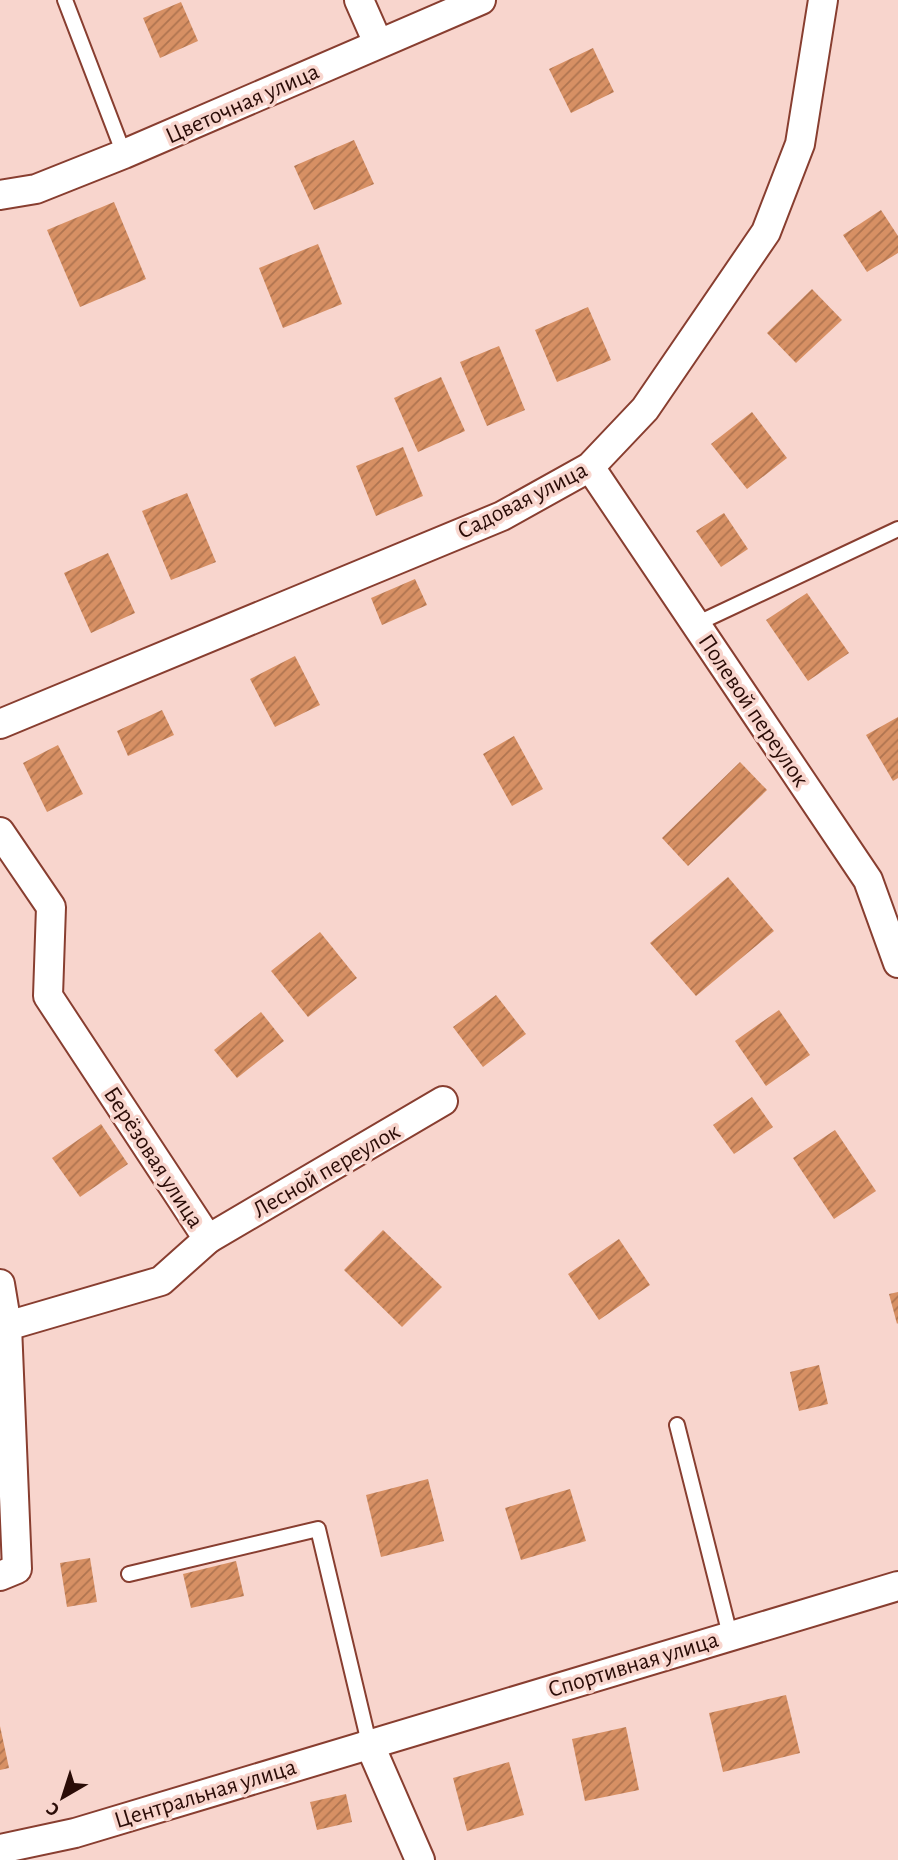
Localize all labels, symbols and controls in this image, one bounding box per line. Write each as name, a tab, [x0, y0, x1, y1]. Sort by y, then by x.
street label: Цветочная улица	[162, 59, 323, 149]
street label: Садовая улица	[454, 458, 591, 544]
street label: Полевой переулок	[693, 630, 813, 791]
street label: Берёзовая улица	[99, 1083, 208, 1232]
street label: Лесной переулок	[249, 1119, 404, 1223]
street label: Спортивная улица	[545, 1628, 721, 1702]
street label: Центральная улица	[111, 1755, 299, 1833]
north arrow	[28, 1762, 98, 1832]
text: С	[43, 1798, 63, 1820]

